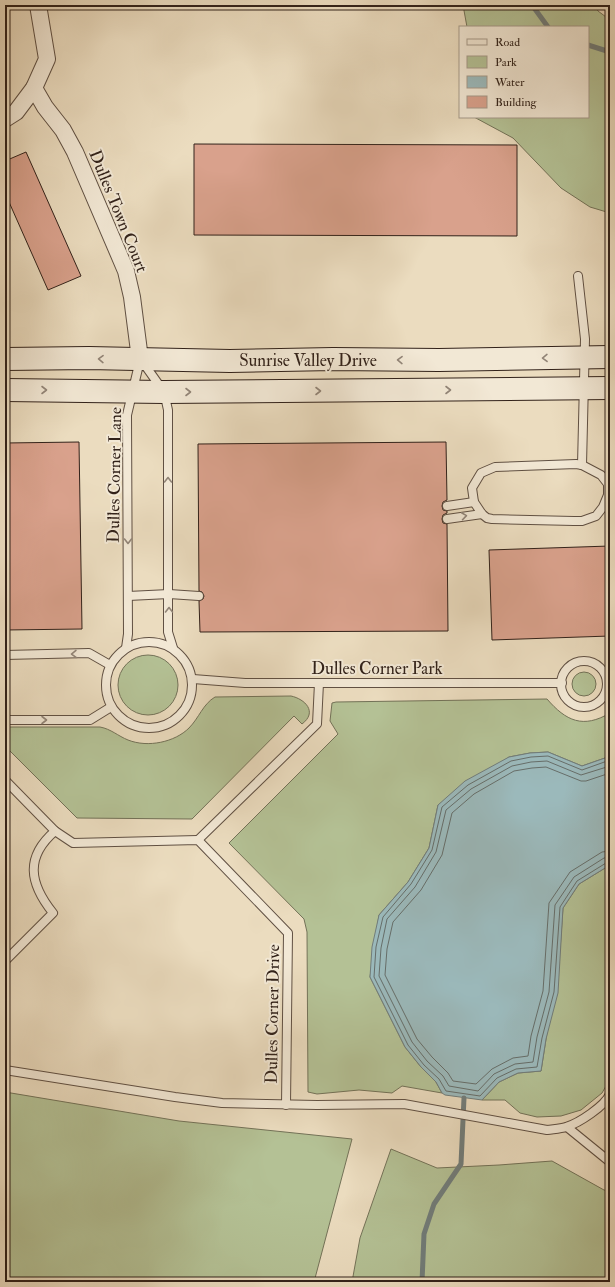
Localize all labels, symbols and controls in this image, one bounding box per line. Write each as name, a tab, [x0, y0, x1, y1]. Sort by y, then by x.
legend	[459, 26, 589, 118]
text: Road	[495, 35, 520, 50]
text: Park	[495, 55, 517, 70]
text: Water	[494, 75, 525, 90]
text: Building	[495, 95, 538, 110]
street label: Dulles Town Court	[84, 147, 153, 276]
street label: Sunrise Valley Drive	[239, 350, 377, 372]
one-way arrow	[98, 354, 104, 363]
one-way arrow	[542, 354, 548, 362]
one-way arrow	[397, 356, 403, 364]
one-way arrow	[41, 386, 47, 394]
one-way arrow	[445, 386, 451, 394]
one-way arrow	[315, 387, 321, 395]
one-way arrow	[185, 388, 191, 396]
street label: Dulles Corner Lane	[103, 407, 126, 543]
one-way arrow	[164, 477, 172, 483]
one-way arrow	[461, 512, 467, 521]
one-way arrow	[124, 538, 132, 544]
one-way arrow	[165, 607, 173, 613]
one-way arrow	[71, 650, 77, 658]
street label: Dulles Corner Park	[311, 658, 443, 679]
one-way arrow	[41, 716, 47, 724]
street label: Dulles Corner Drive	[261, 944, 284, 1084]

